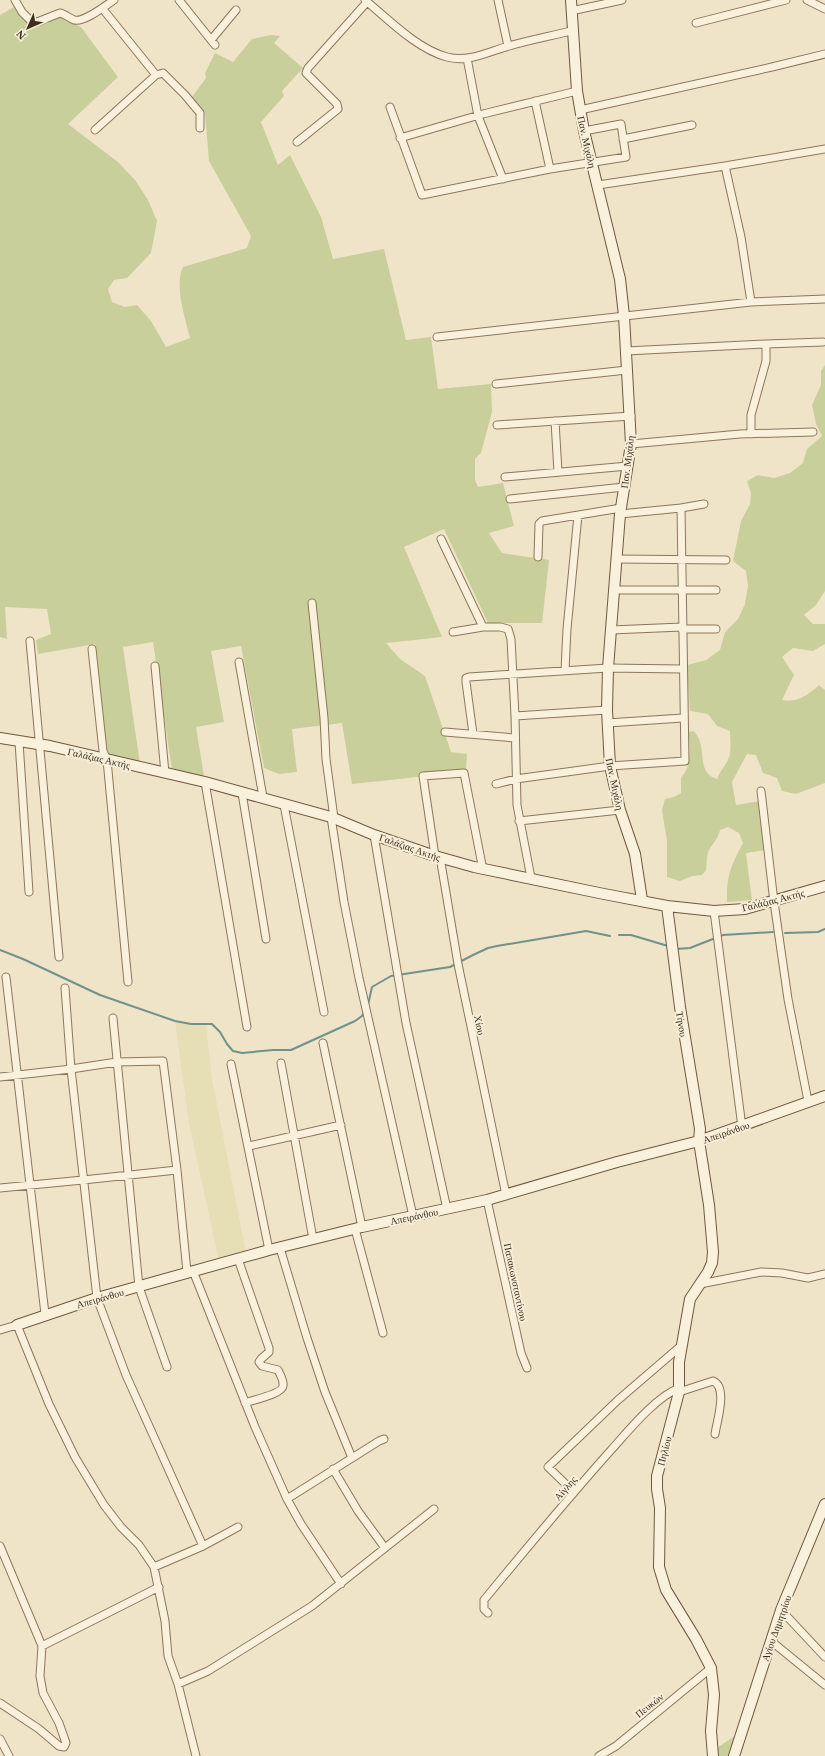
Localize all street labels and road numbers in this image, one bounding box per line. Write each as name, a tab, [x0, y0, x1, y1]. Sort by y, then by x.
street label: Παν. Μιχάλη	[575, 115, 598, 169]
street label: Παν. Μιχάλη	[619, 435, 636, 489]
street label: Γαλάζιας Ακτής	[66, 746, 131, 772]
street label: Παν. Μιχάλη	[604, 757, 625, 811]
street label: Γαλάζιας Ακτής	[377, 832, 442, 864]
street label: Γαλάζιας Ακτής	[741, 887, 806, 915]
street label: Τήνου	[674, 1010, 689, 1038]
street label: Χίου	[472, 1014, 487, 1036]
street label: Απειράνθου	[701, 1119, 751, 1146]
street label: Απειράνθου	[389, 1206, 439, 1227]
street label: Παπακωνσταντίνου	[502, 1242, 529, 1322]
street label: Απειράνθου	[75, 1286, 125, 1310]
street label: Πηλίου	[655, 1435, 674, 1467]
street label: Αίγλης	[552, 1474, 579, 1503]
street label: Αγίου Δημητρίου	[759, 1594, 794, 1663]
street label: Πευκών	[633, 1691, 666, 1720]

